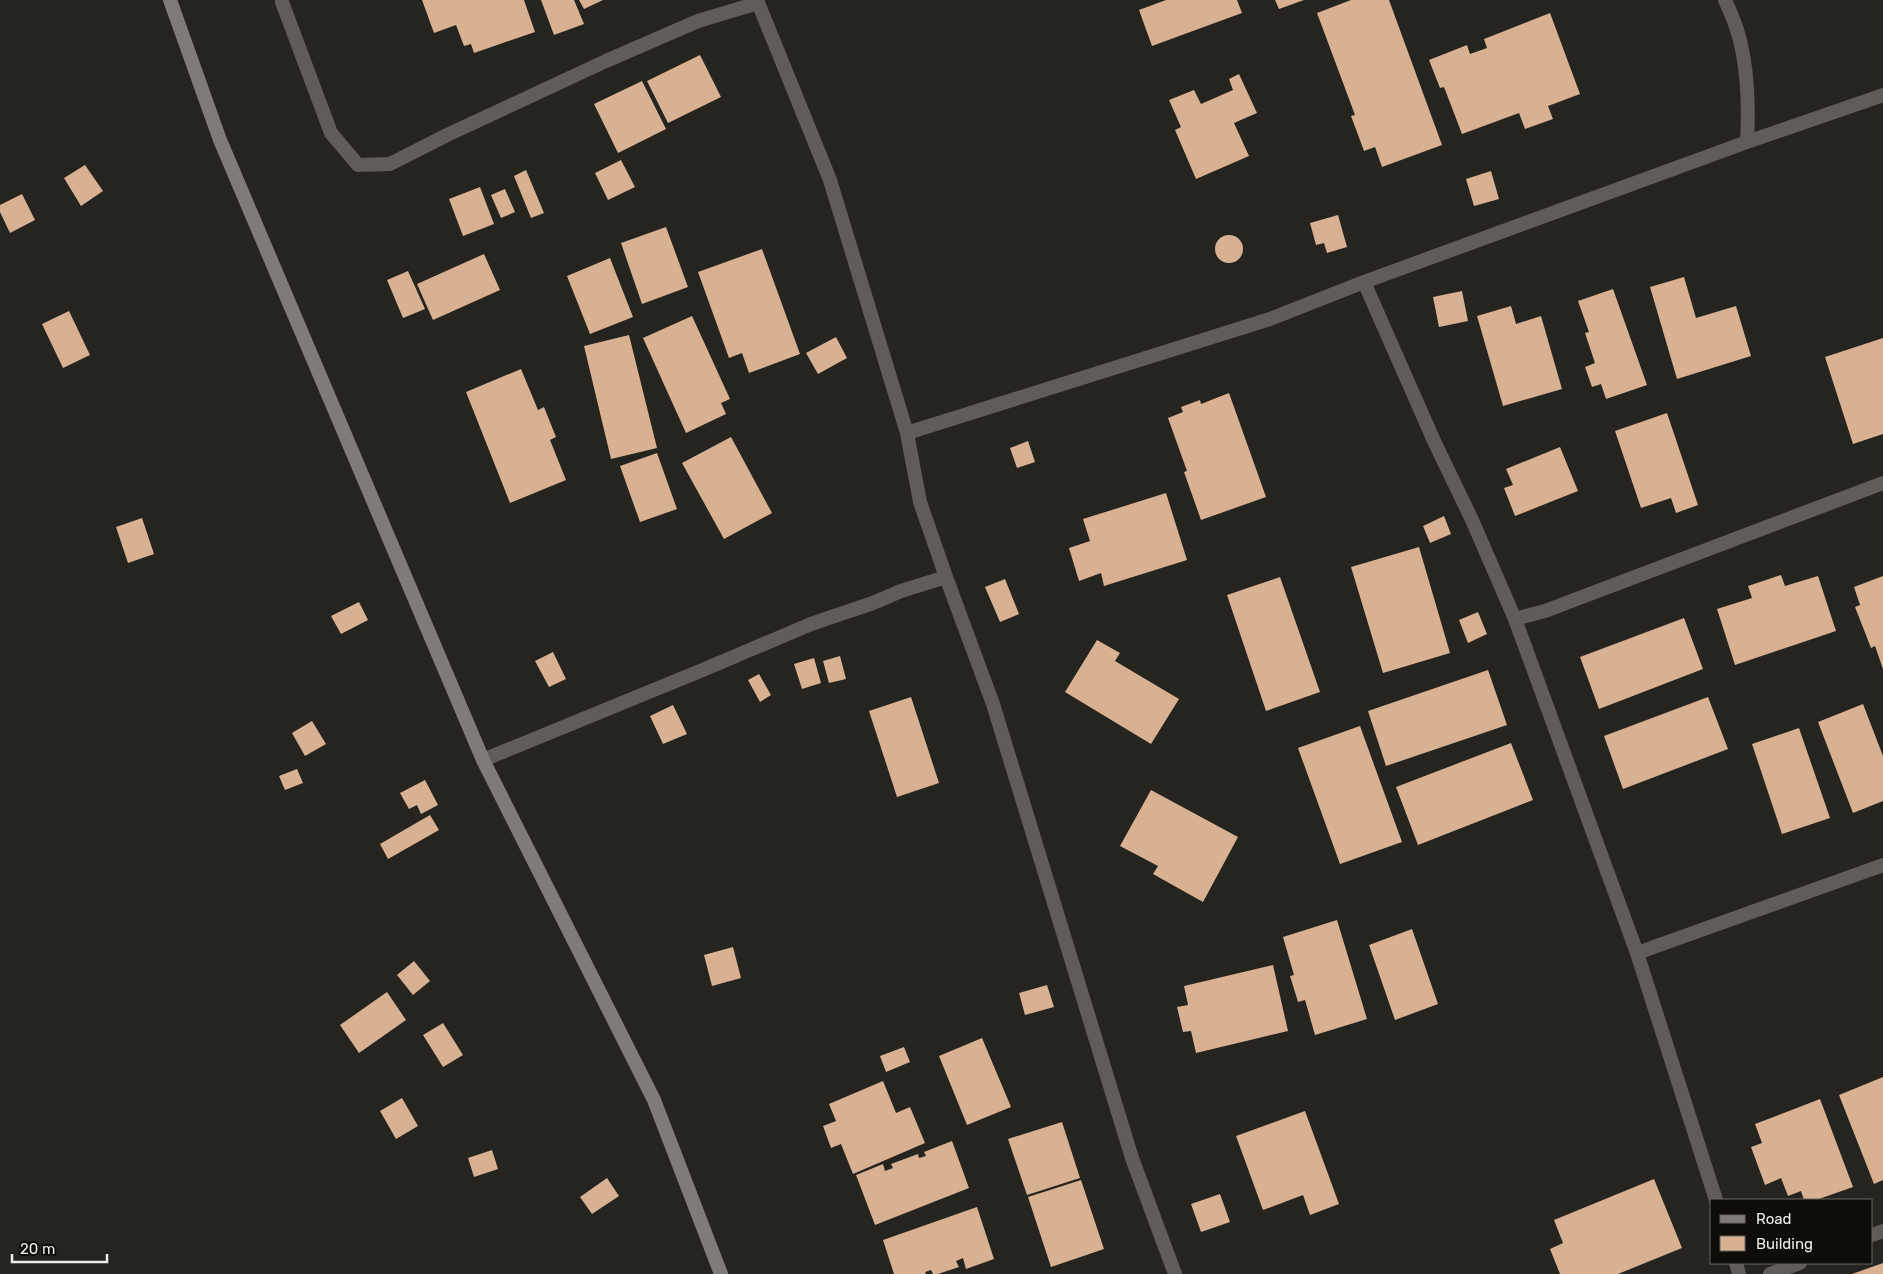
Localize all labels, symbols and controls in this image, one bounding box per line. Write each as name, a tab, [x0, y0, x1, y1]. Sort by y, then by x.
legend	[1710, 1199, 1873, 1264]
text: Road	[1756, 1210, 1792, 1228]
scale bar	[12, 1232, 108, 1264]
text: Building	[1756, 1235, 1813, 1253]
text: 20 m	[20, 1240, 55, 1258]

